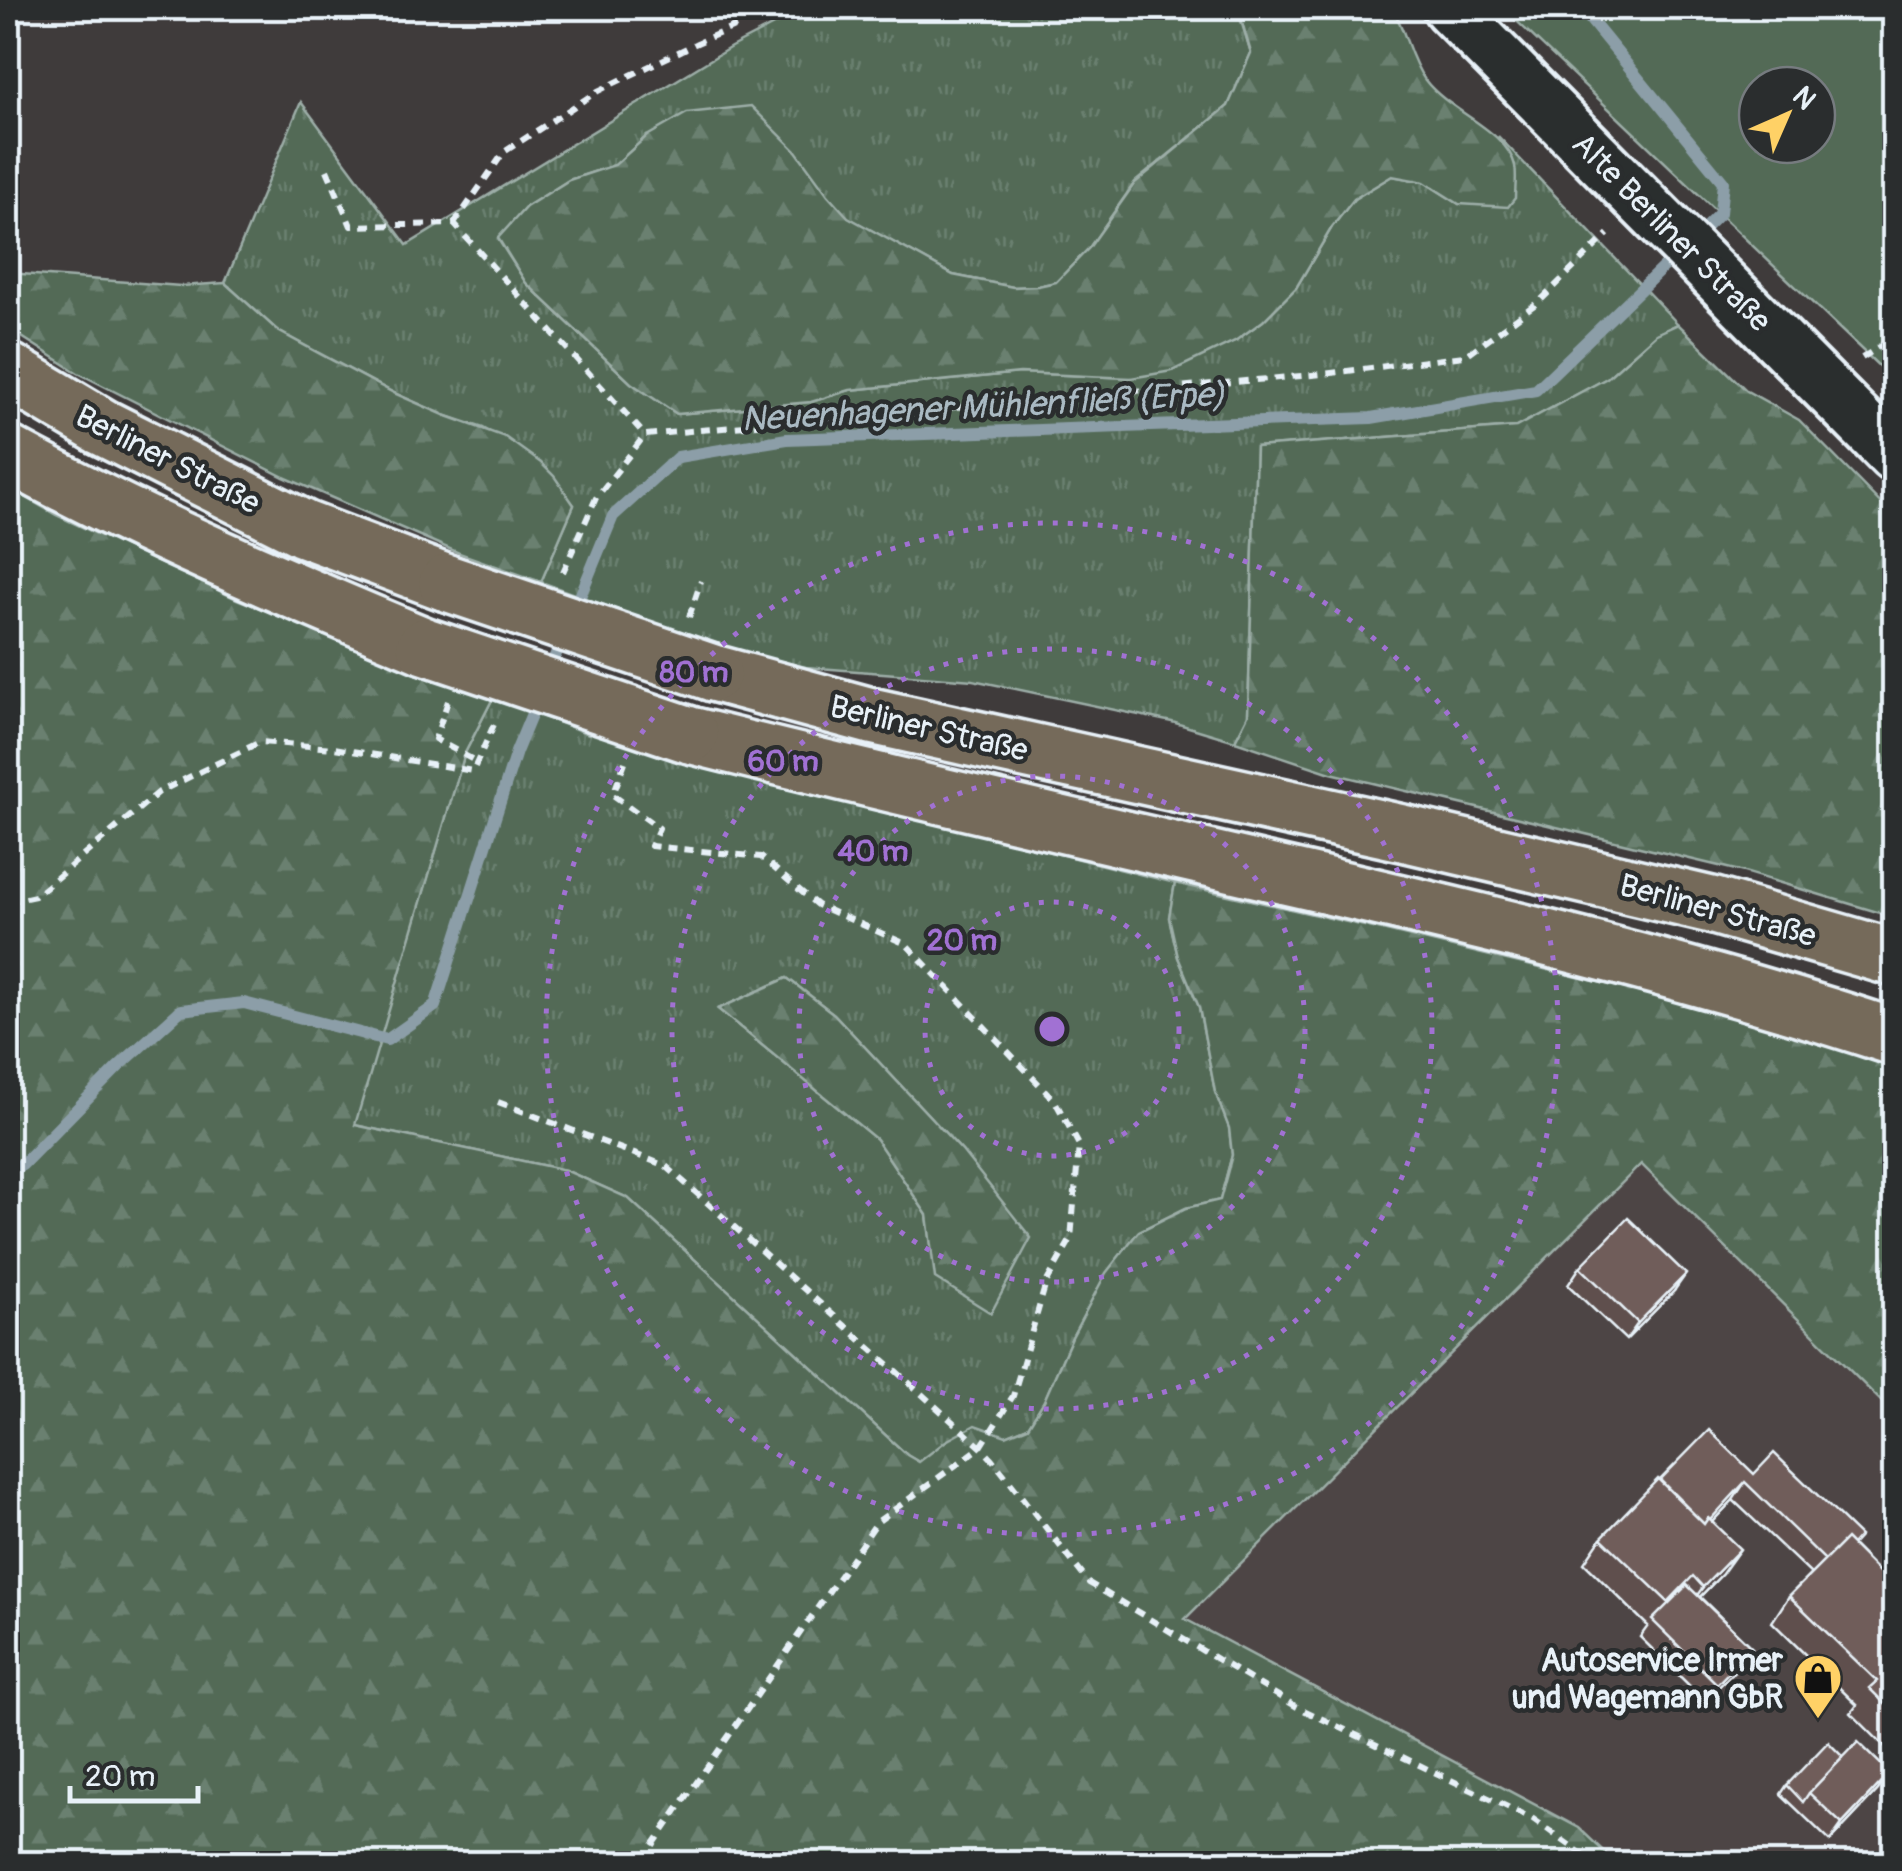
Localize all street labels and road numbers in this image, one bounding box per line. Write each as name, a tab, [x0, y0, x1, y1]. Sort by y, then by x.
street label: Alte Berliner Straße	[1563, 125, 1780, 341]
street label: Berliner Straße	[69, 396, 267, 524]
street label: Berliner Straße	[826, 687, 1032, 771]
street label: Berliner Straße	[1615, 866, 1821, 956]

